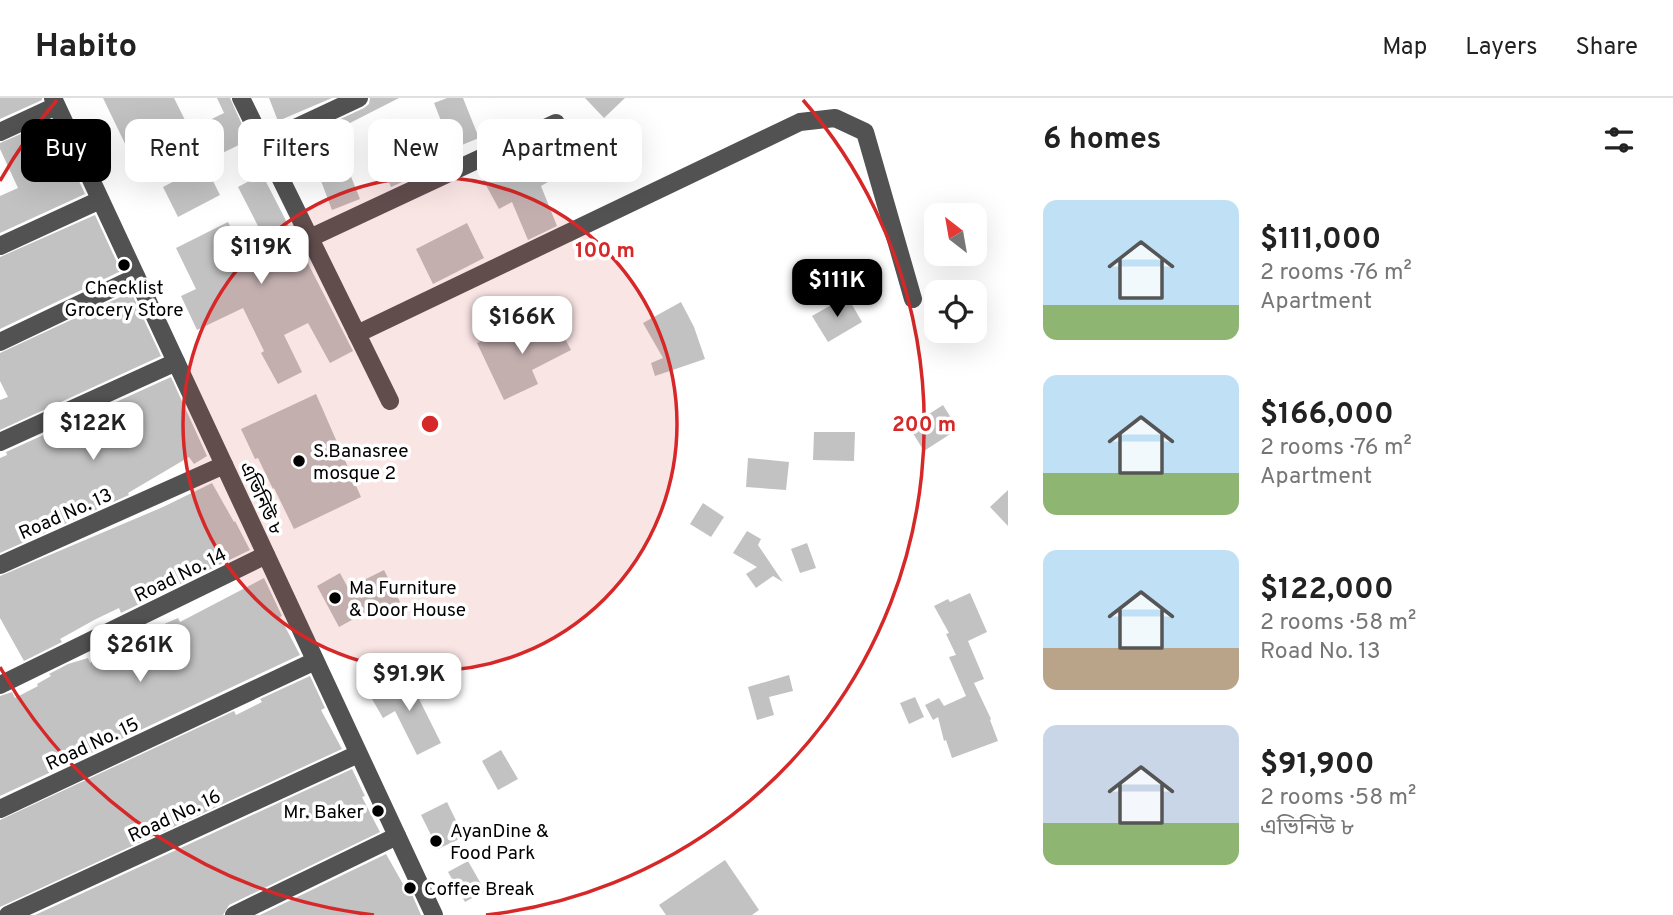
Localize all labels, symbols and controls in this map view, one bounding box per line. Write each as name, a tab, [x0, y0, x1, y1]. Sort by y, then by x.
text: Habito	[35, 27, 137, 69]
text: Map	[1382, 33, 1427, 63]
text: Layers	[1465, 33, 1537, 63]
text: Share	[1575, 33, 1638, 63]
chip: Buy	[21, 119, 111, 182]
chip: Rent	[125, 119, 224, 182]
chip: Filters	[238, 119, 354, 182]
chip: New	[368, 119, 463, 182]
chip: Apartment	[477, 119, 642, 182]
icon: filters	[1600, 121, 1638, 159]
text: 6 homes	[1043, 122, 1161, 159]
north arrow	[924, 203, 987, 266]
map controls	[924, 203, 987, 343]
text: $111,000	[1260, 222, 1381, 259]
pin: $119K	[212, 226, 310, 286]
icon: home	[1099, 228, 1183, 312]
text: $119K	[230, 234, 292, 263]
text: 100 m	[575, 238, 635, 265]
marker: Checklist Grocery Store	[116, 257, 132, 273]
text: 2 rooms · 76 m²	[1260, 259, 1412, 288]
pin: $111K	[788, 260, 886, 319]
text: $111K	[808, 267, 866, 296]
place label: Checklist Grocery Store	[65, 277, 183, 323]
button: locate	[924, 280, 987, 343]
text: Apartment	[1260, 288, 1372, 317]
pin: $166K	[473, 296, 571, 356]
text: $166K	[488, 304, 556, 333]
text: $166,000	[1260, 397, 1394, 434]
pin: $122K	[44, 402, 142, 462]
icon: home	[1099, 403, 1183, 487]
text: $122K	[59, 410, 127, 439]
centre of rings	[418, 412, 442, 436]
text: 200 m	[892, 412, 956, 439]
text: 2 rooms · 76 m²	[1260, 434, 1412, 463]
place label: S.Banasree mosque 2	[313, 440, 409, 486]
marker: S.Banasree mosque 2	[291, 453, 307, 469]
street label: এভিনিউ ৮	[233, 458, 288, 539]
text: Apartment	[1260, 463, 1372, 492]
street label: Road No. 13	[15, 484, 116, 546]
street label: Road No. 14	[131, 543, 231, 608]
text: $122,000	[1260, 572, 1394, 609]
place label: Ma Furniture & Door House	[349, 577, 466, 623]
icon: home	[1099, 578, 1183, 662]
marker: Ma Furniture & Door House	[327, 590, 343, 606]
text: 2 rooms · 58 m²	[1260, 609, 1416, 638]
pin: $261K	[91, 624, 189, 684]
text: $261K	[106, 632, 174, 661]
text: Road No. 13	[1260, 638, 1381, 667]
pin: $91.9K	[352, 654, 466, 713]
text: $91.9K	[372, 661, 446, 690]
street label: Road No. 15	[42, 713, 143, 777]
text: $91,900	[1260, 747, 1374, 784]
icon: home	[1099, 753, 1183, 837]
text: 2 rooms · 58 m²	[1260, 784, 1416, 813]
street label: Road No. 16	[125, 785, 225, 849]
place label: Mr. Baker	[283, 801, 365, 825]
marker: Mr. Baker	[370, 803, 386, 819]
text: এভিনিউ ৮	[1260, 814, 1354, 843]
place label: AyanDine & Food Park	[450, 820, 549, 866]
marker: AyanDine & Food Park	[428, 833, 444, 849]
place label: Coffee Break	[424, 878, 535, 902]
marker: Coffee Break	[402, 880, 418, 896]

